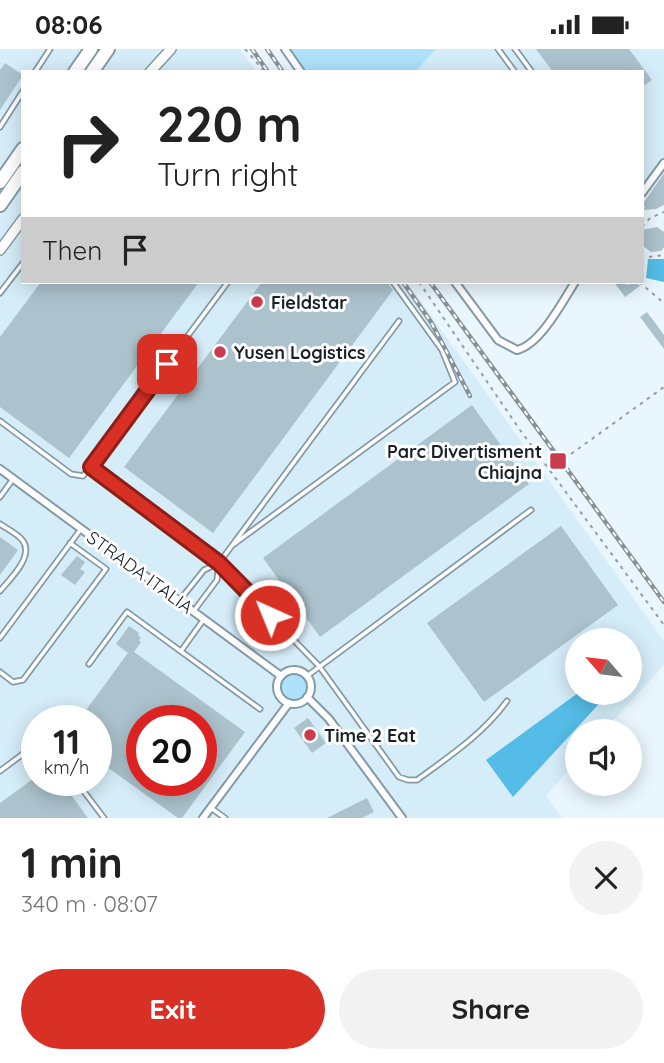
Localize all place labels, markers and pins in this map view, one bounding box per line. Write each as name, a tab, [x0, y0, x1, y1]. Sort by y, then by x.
place label: Fieldstar	[271, 291, 347, 314]
marker: Fieldstar	[249, 294, 265, 310]
pin	[137, 334, 197, 394]
place label: Yusen Logistics	[234, 341, 366, 364]
marker: Yusen Logistics	[212, 344, 228, 360]
place label: Parc Divertisment Chiajna	[387, 440, 542, 484]
marker: Parc Divertisment Chiajna	[548, 451, 568, 471]
place label: Time 2 Eat	[324, 724, 416, 747]
marker: Time 2 Eat	[302, 727, 318, 743]

